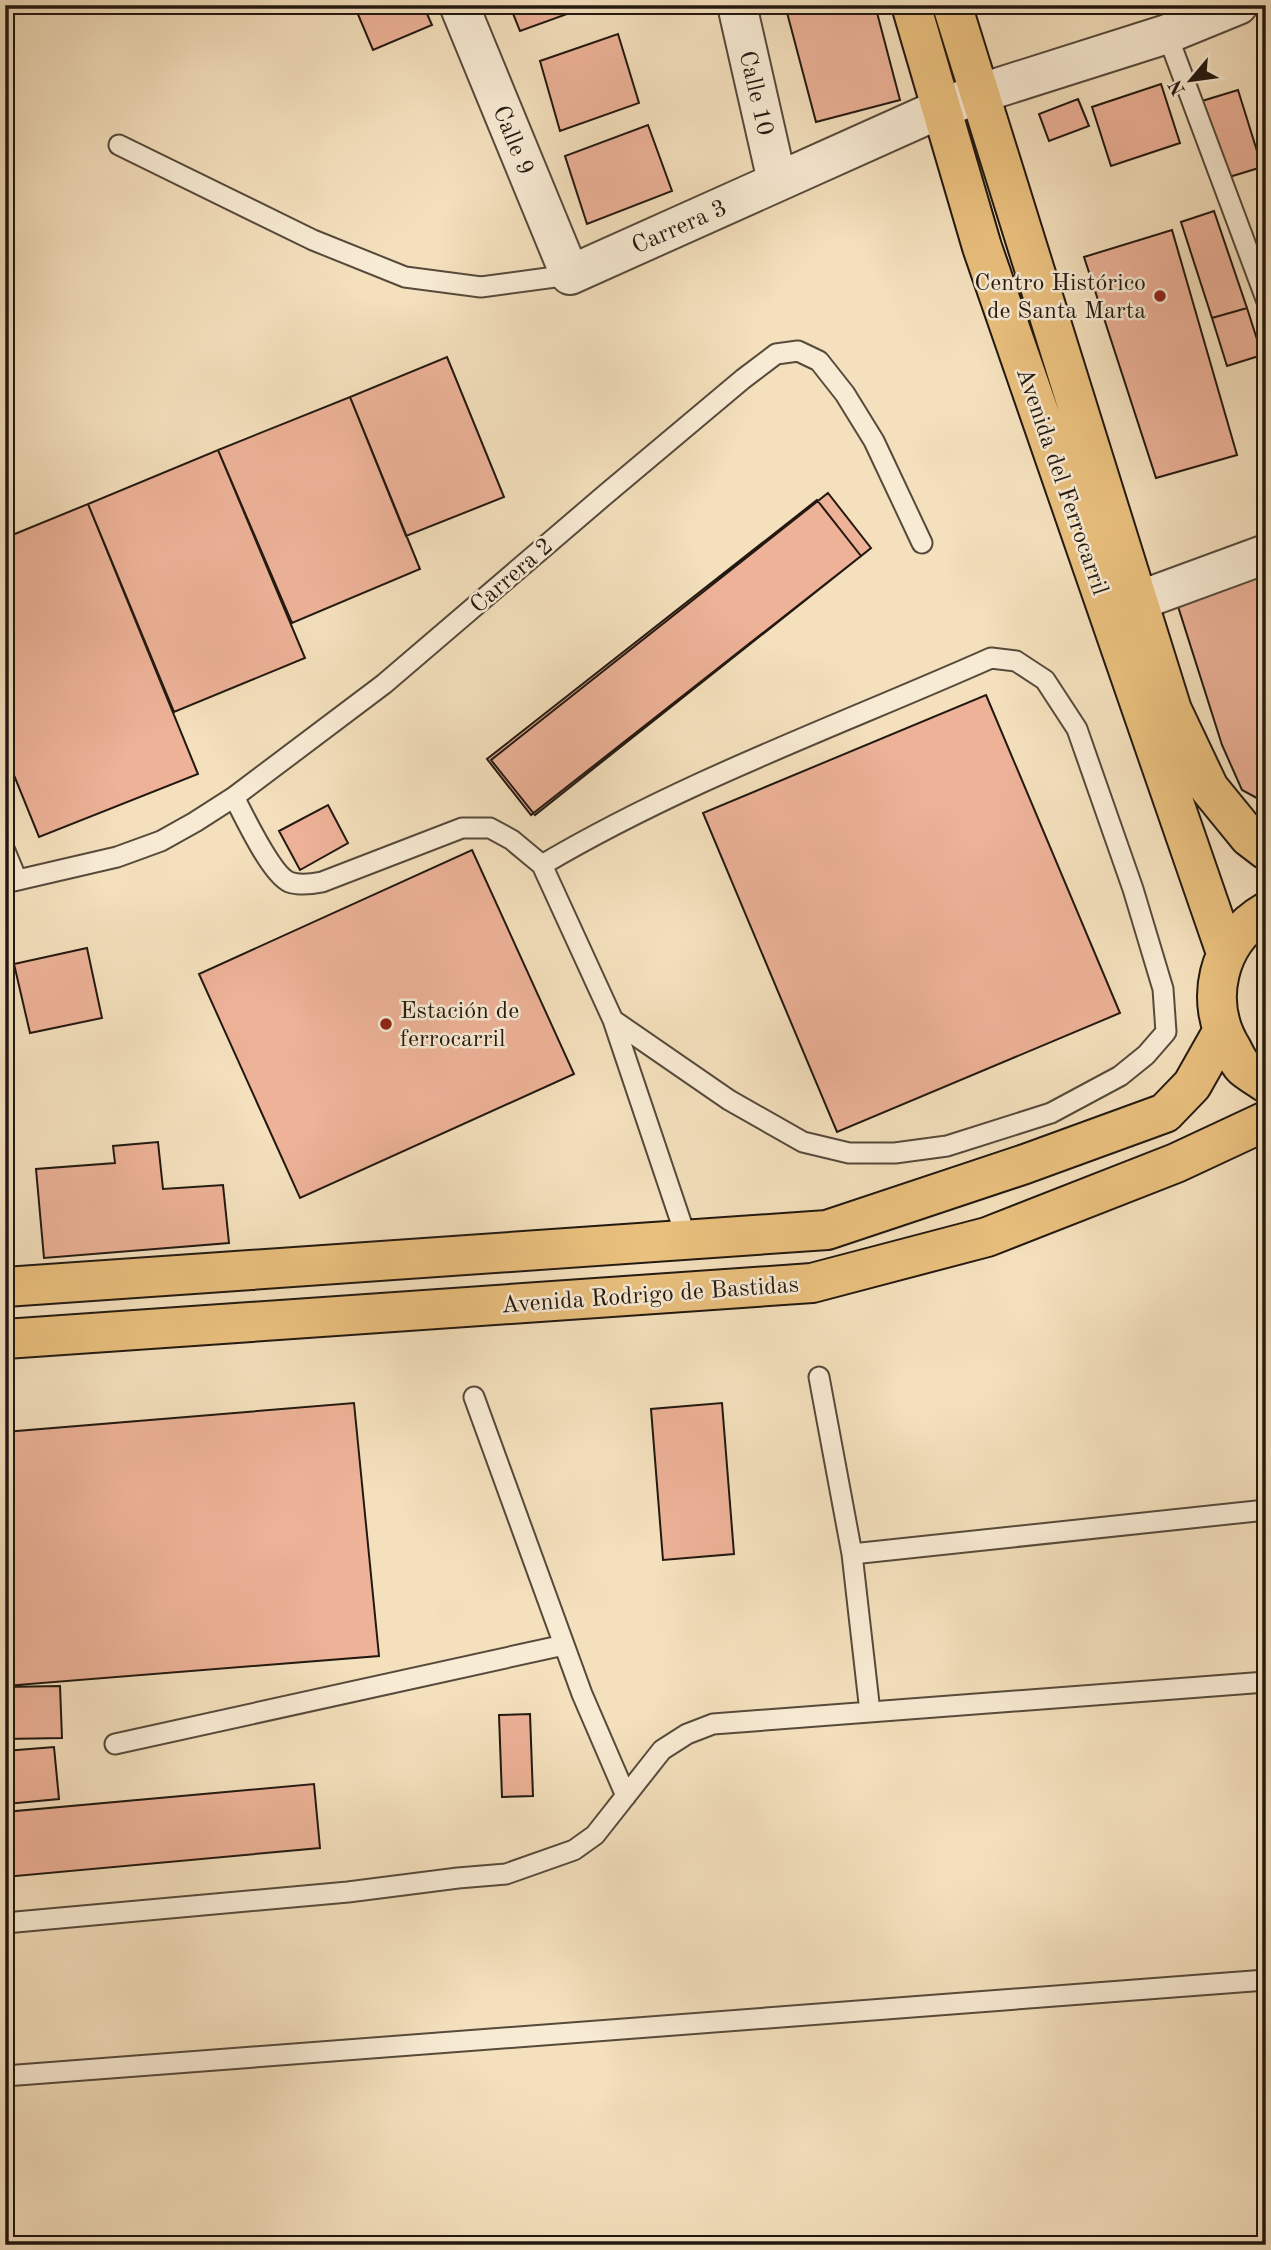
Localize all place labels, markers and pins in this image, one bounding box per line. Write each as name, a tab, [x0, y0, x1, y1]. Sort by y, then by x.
place label: Centro Histórico de Santa Marta	[974, 272, 1146, 324]
marker: Centro Histórico de Santa Marta	[1152, 288, 1168, 304]
place label: Estación de ferrocarril	[400, 1000, 519, 1052]
marker: Estación de ferrocarril	[378, 1016, 394, 1032]

